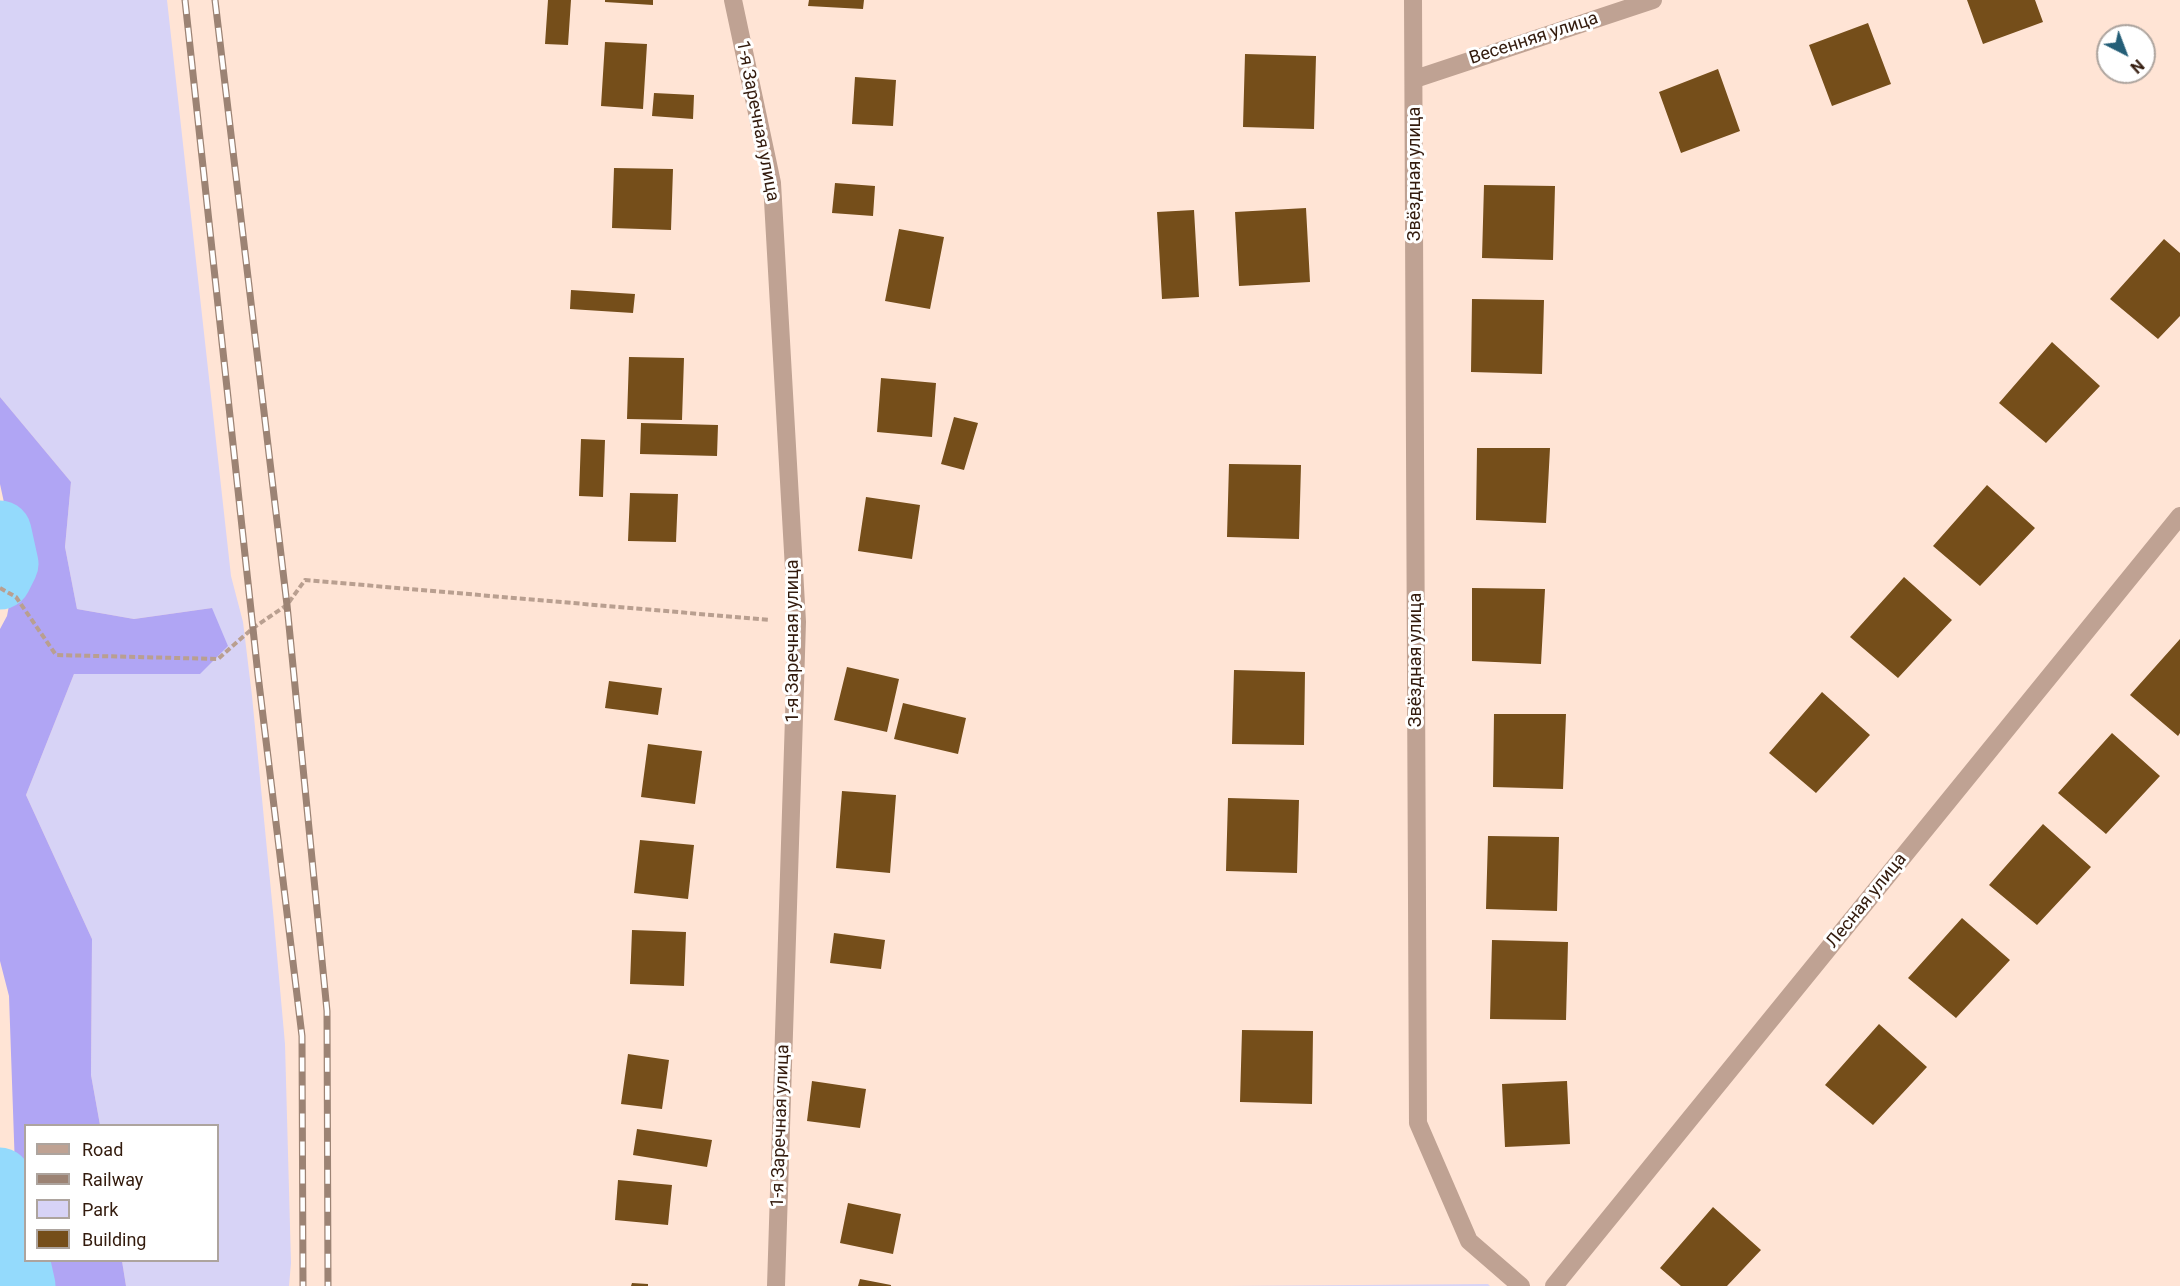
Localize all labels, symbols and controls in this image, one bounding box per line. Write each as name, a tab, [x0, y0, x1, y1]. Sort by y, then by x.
street label: Весенняя улица	[1467, 8, 1601, 70]
north arrow	[2096, 24, 2156, 84]
street label: 1-я Заречная улица	[731, 39, 783, 203]
text: N	[2126, 55, 2148, 77]
street label: Звёздная улица	[1404, 107, 1426, 241]
street label: 1-я Заречная улица	[782, 559, 804, 723]
street label: Звёздная улица	[1405, 593, 1427, 727]
street label: Лесная улица	[1822, 849, 1912, 953]
street label: 1-я Заречная улица	[767, 1044, 795, 1208]
legend	[24, 1124, 219, 1262]
text: Road	[82, 1139, 123, 1160]
text: Railway	[82, 1169, 143, 1190]
text: Park	[82, 1199, 118, 1220]
text: Building	[82, 1229, 146, 1250]

